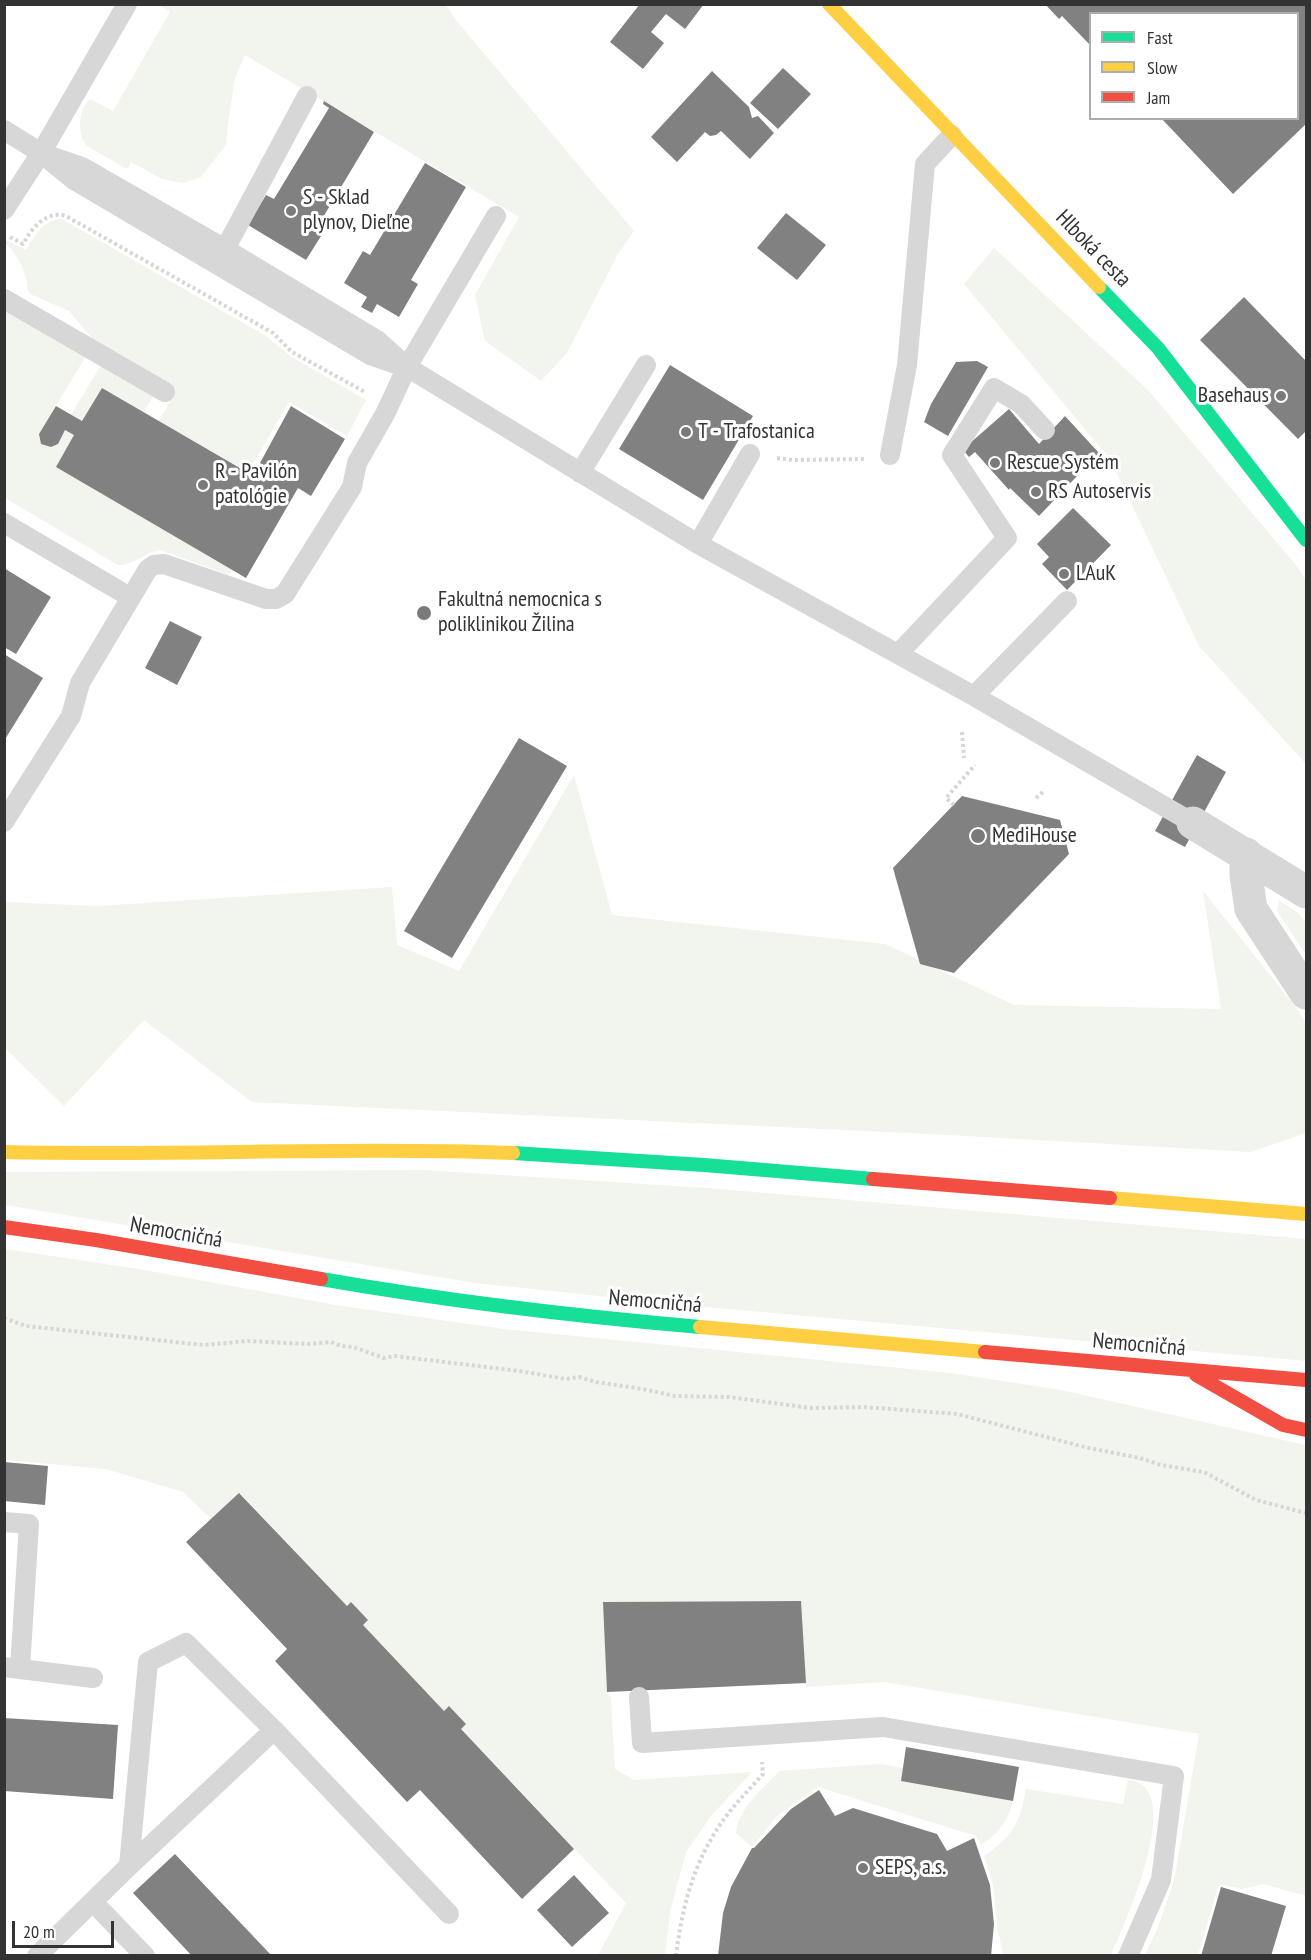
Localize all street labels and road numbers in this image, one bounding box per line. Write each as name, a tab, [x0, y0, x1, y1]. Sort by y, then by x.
street label: Hlboká cesta	[1050, 205, 1136, 293]
street label: Nemocničná	[128, 1212, 224, 1254]
street label: Nemocničná	[607, 1285, 703, 1319]
street label: Nemocničná	[1091, 1328, 1187, 1362]

